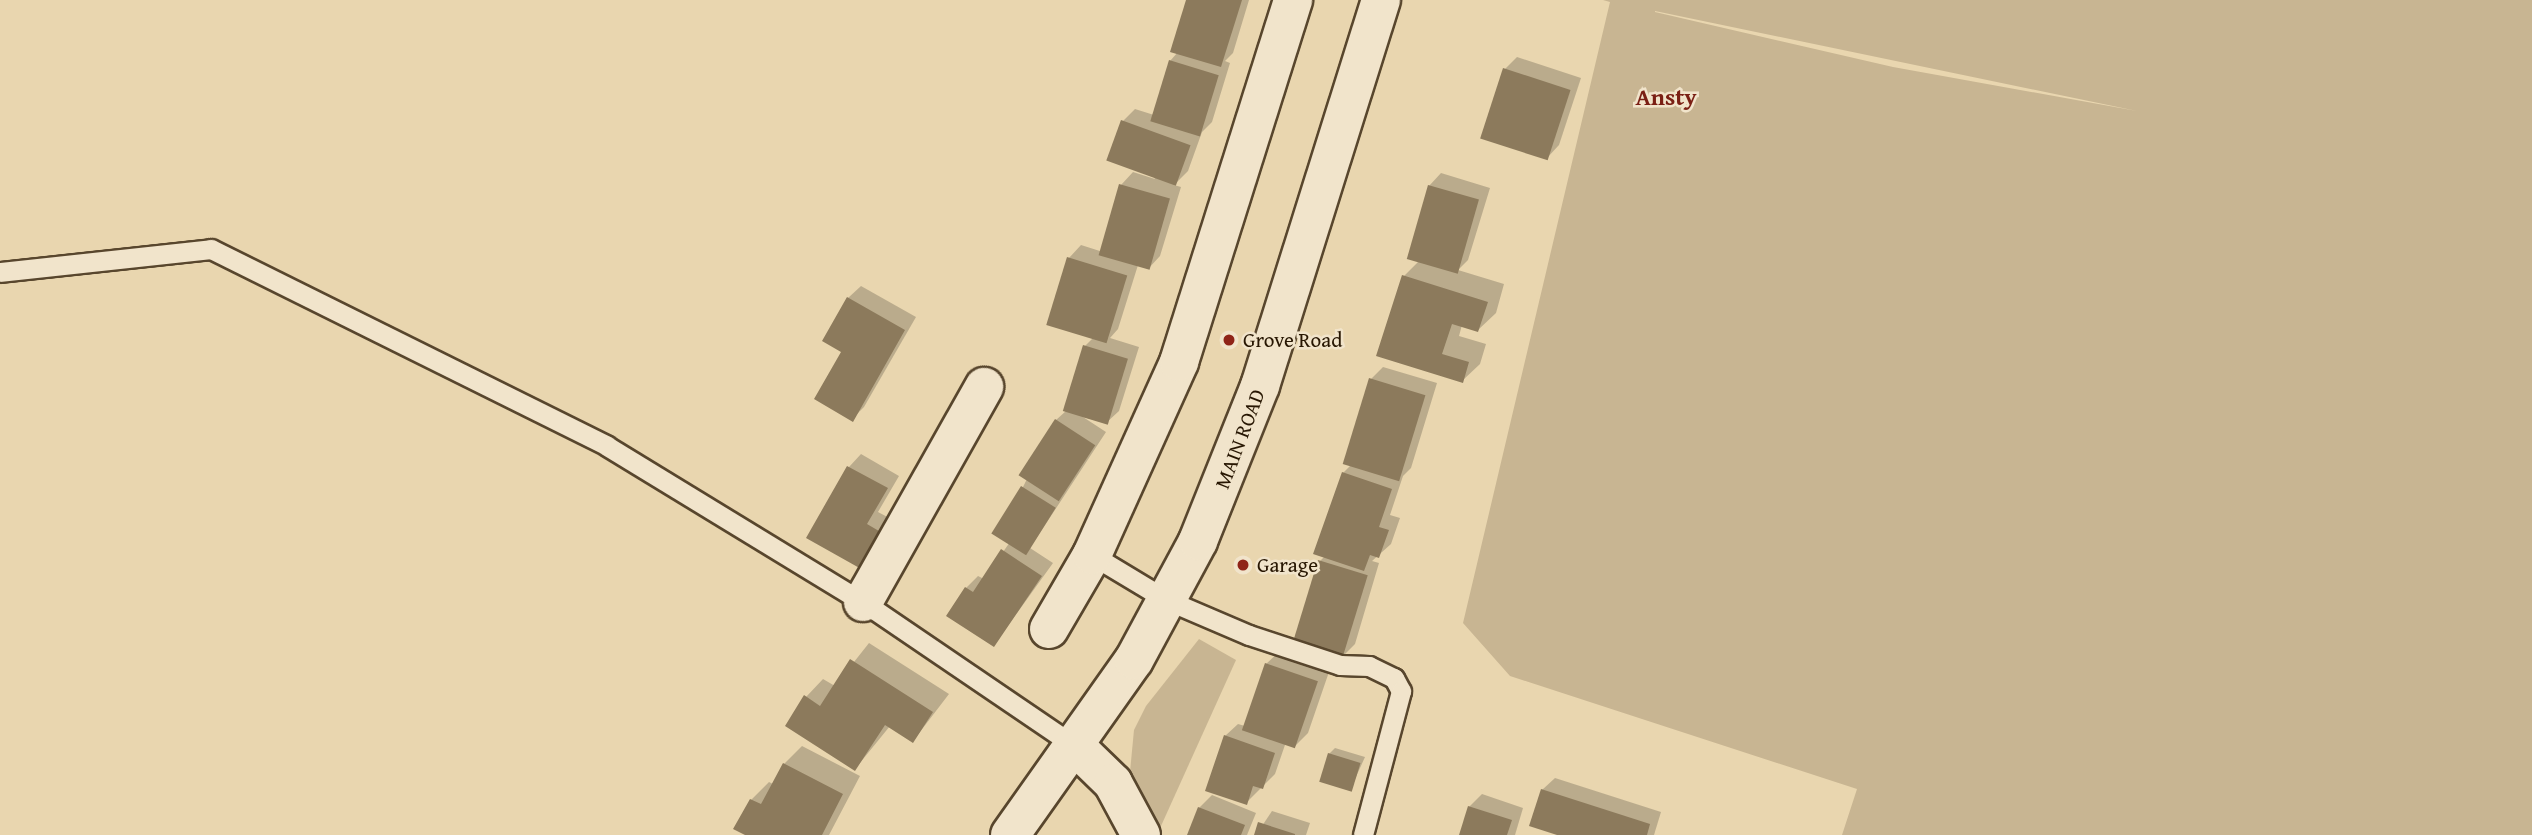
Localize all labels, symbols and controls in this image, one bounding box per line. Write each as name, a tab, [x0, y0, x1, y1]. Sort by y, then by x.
district label: Ansty	[1635, 83, 1697, 111]
place label: Grove Road	[1243, 327, 1342, 353]
marker: Grove Road	[1221, 332, 1237, 348]
street label: MAIN ROAD	[1210, 386, 1270, 492]
place label: Garage	[1257, 552, 1318, 578]
marker: Garage	[1235, 557, 1251, 573]

